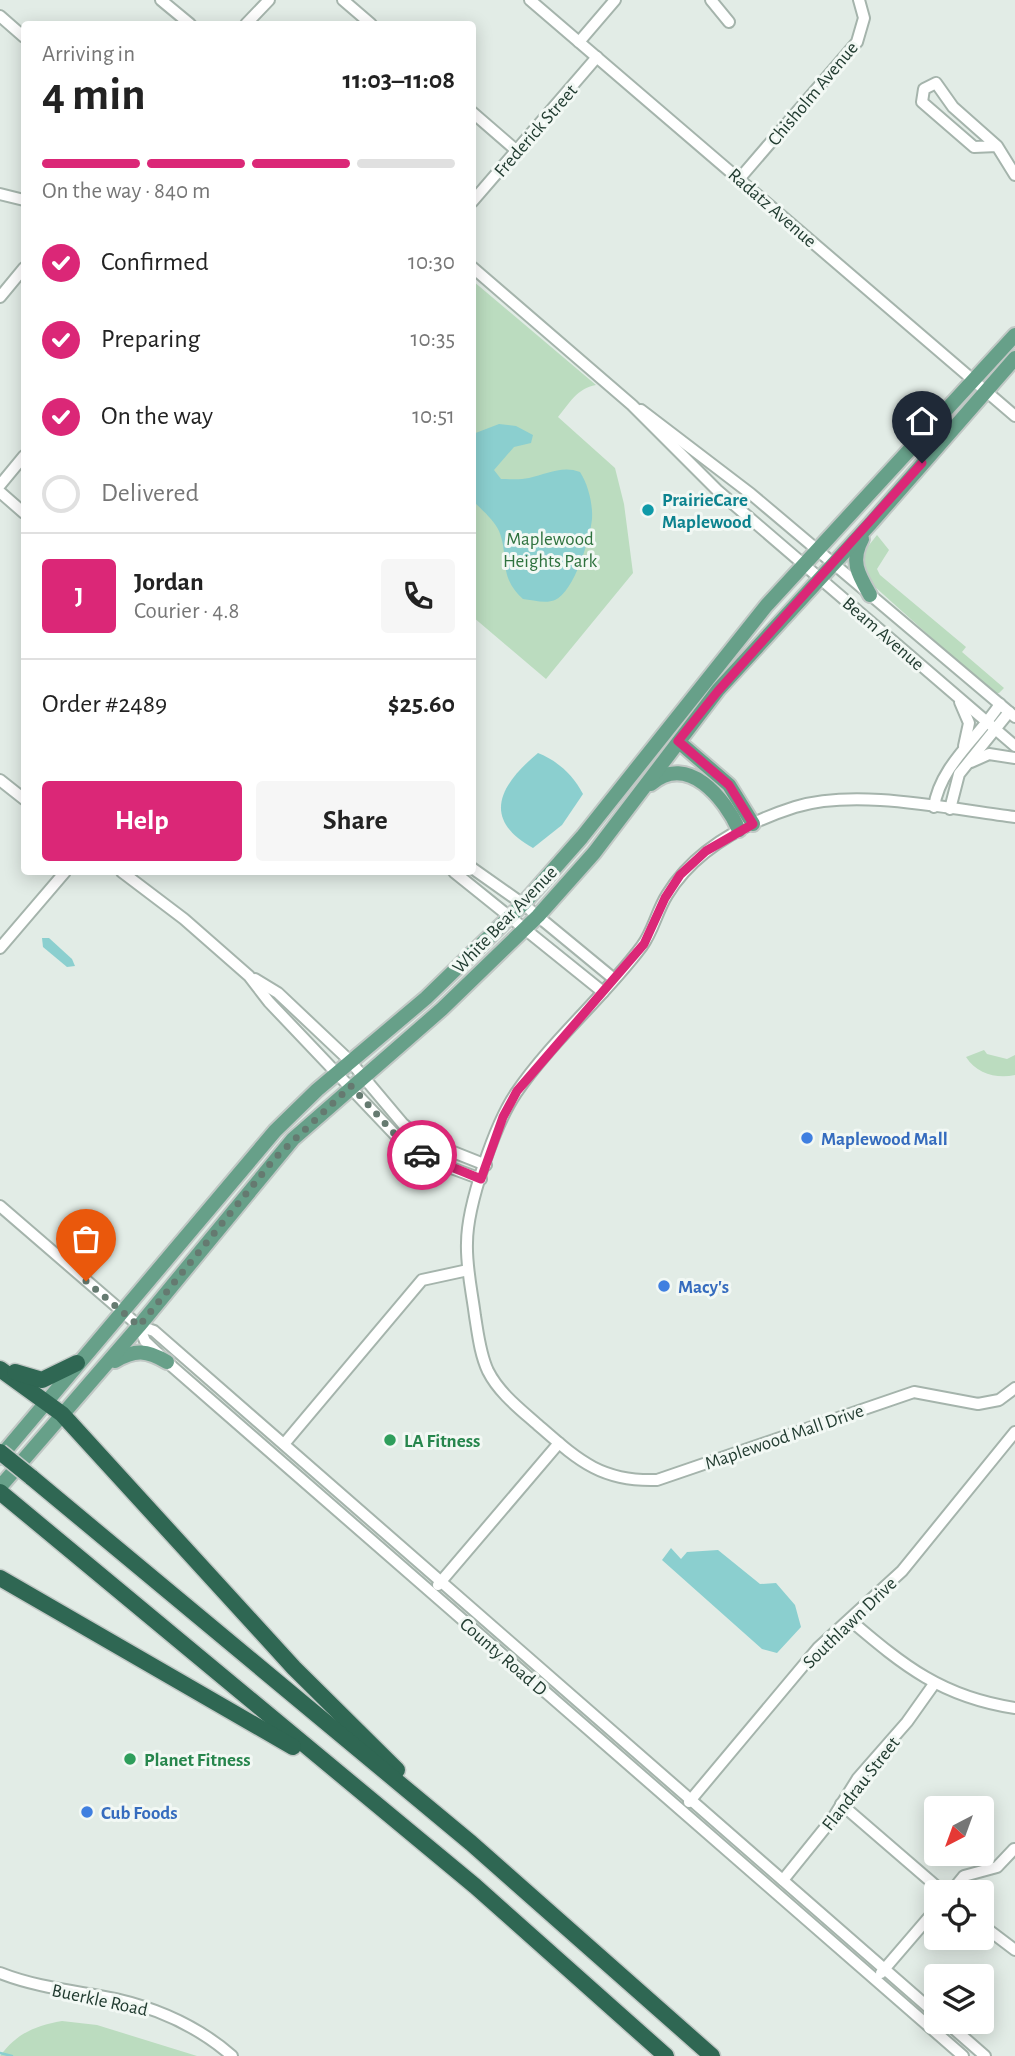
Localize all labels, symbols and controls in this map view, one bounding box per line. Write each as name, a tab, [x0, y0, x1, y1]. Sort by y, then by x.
street label: Chisholm Avenue	[764, 38, 862, 149]
text: Arriving in	[42, 43, 135, 66]
text: 11:03–11:08	[343, 67, 455, 93]
text: 4 min	[42, 72, 146, 118]
street label: Frederick Street	[491, 81, 581, 181]
street label: Radatz Avenue	[724, 165, 820, 251]
text: On the way · 840 m	[42, 180, 210, 203]
icon: check	[42, 244, 80, 282]
text: Confirmed	[101, 249, 209, 275]
text: 10:30	[408, 251, 455, 274]
icon: check	[42, 321, 80, 359]
text: Preparing	[101, 326, 200, 352]
text: 10:35	[411, 328, 455, 351]
pin	[892, 391, 952, 463]
icon: check	[42, 398, 80, 436]
icon: home	[903, 402, 941, 440]
text: On the way	[101, 403, 213, 429]
text: 10:51	[412, 405, 455, 428]
text: Delivered	[101, 480, 199, 506]
place label: PrairieCare Maplewood	[662, 491, 752, 532]
marker: PrairieCare Maplewood	[640, 502, 656, 518]
park label: Maplewood Heights Park	[503, 530, 597, 571]
button: phone	[381, 559, 455, 633]
text: Jordan	[134, 569, 204, 595]
text: J	[75, 583, 83, 609]
street label: Beam Avenue	[839, 594, 927, 674]
text: Courier · 4.8	[134, 600, 239, 623]
text: Order #2489	[42, 691, 167, 717]
text: $25.60	[388, 691, 455, 717]
button: Help	[42, 781, 242, 861]
button: Share	[256, 781, 455, 861]
street label: White Bear Avenue	[449, 863, 561, 977]
courier	[387, 1120, 457, 1190]
marker: Maplewood Mall	[799, 1130, 815, 1146]
place label: Maplewood Mall	[821, 1130, 948, 1149]
icon: car	[403, 1136, 441, 1174]
pin	[56, 1209, 116, 1281]
icon: bag	[67, 1220, 105, 1258]
marker: Macy's	[656, 1278, 672, 1294]
place label: Macy's	[678, 1278, 729, 1297]
street label: Maplewood Mall Drive	[703, 1401, 866, 1474]
marker: LA Fitness	[382, 1432, 398, 1448]
place label: LA Fitness	[404, 1432, 480, 1451]
street label: Southlawn Drive	[800, 1574, 901, 1672]
street label: County Road D	[456, 1614, 550, 1700]
street label: Flandrau Street	[819, 1733, 904, 1834]
marker: Planet Fitness	[122, 1751, 138, 1767]
place label: Planet Fitness	[144, 1751, 251, 1770]
north arrow	[924, 1796, 994, 1866]
map controls	[924, 1796, 994, 2034]
marker: Cub Foods	[79, 1804, 95, 1820]
place label: Cub Foods	[101, 1804, 178, 1823]
button: locate	[924, 1880, 994, 1950]
button: layers	[924, 1964, 994, 2034]
street label: Buerkle Road	[50, 1981, 150, 2020]

